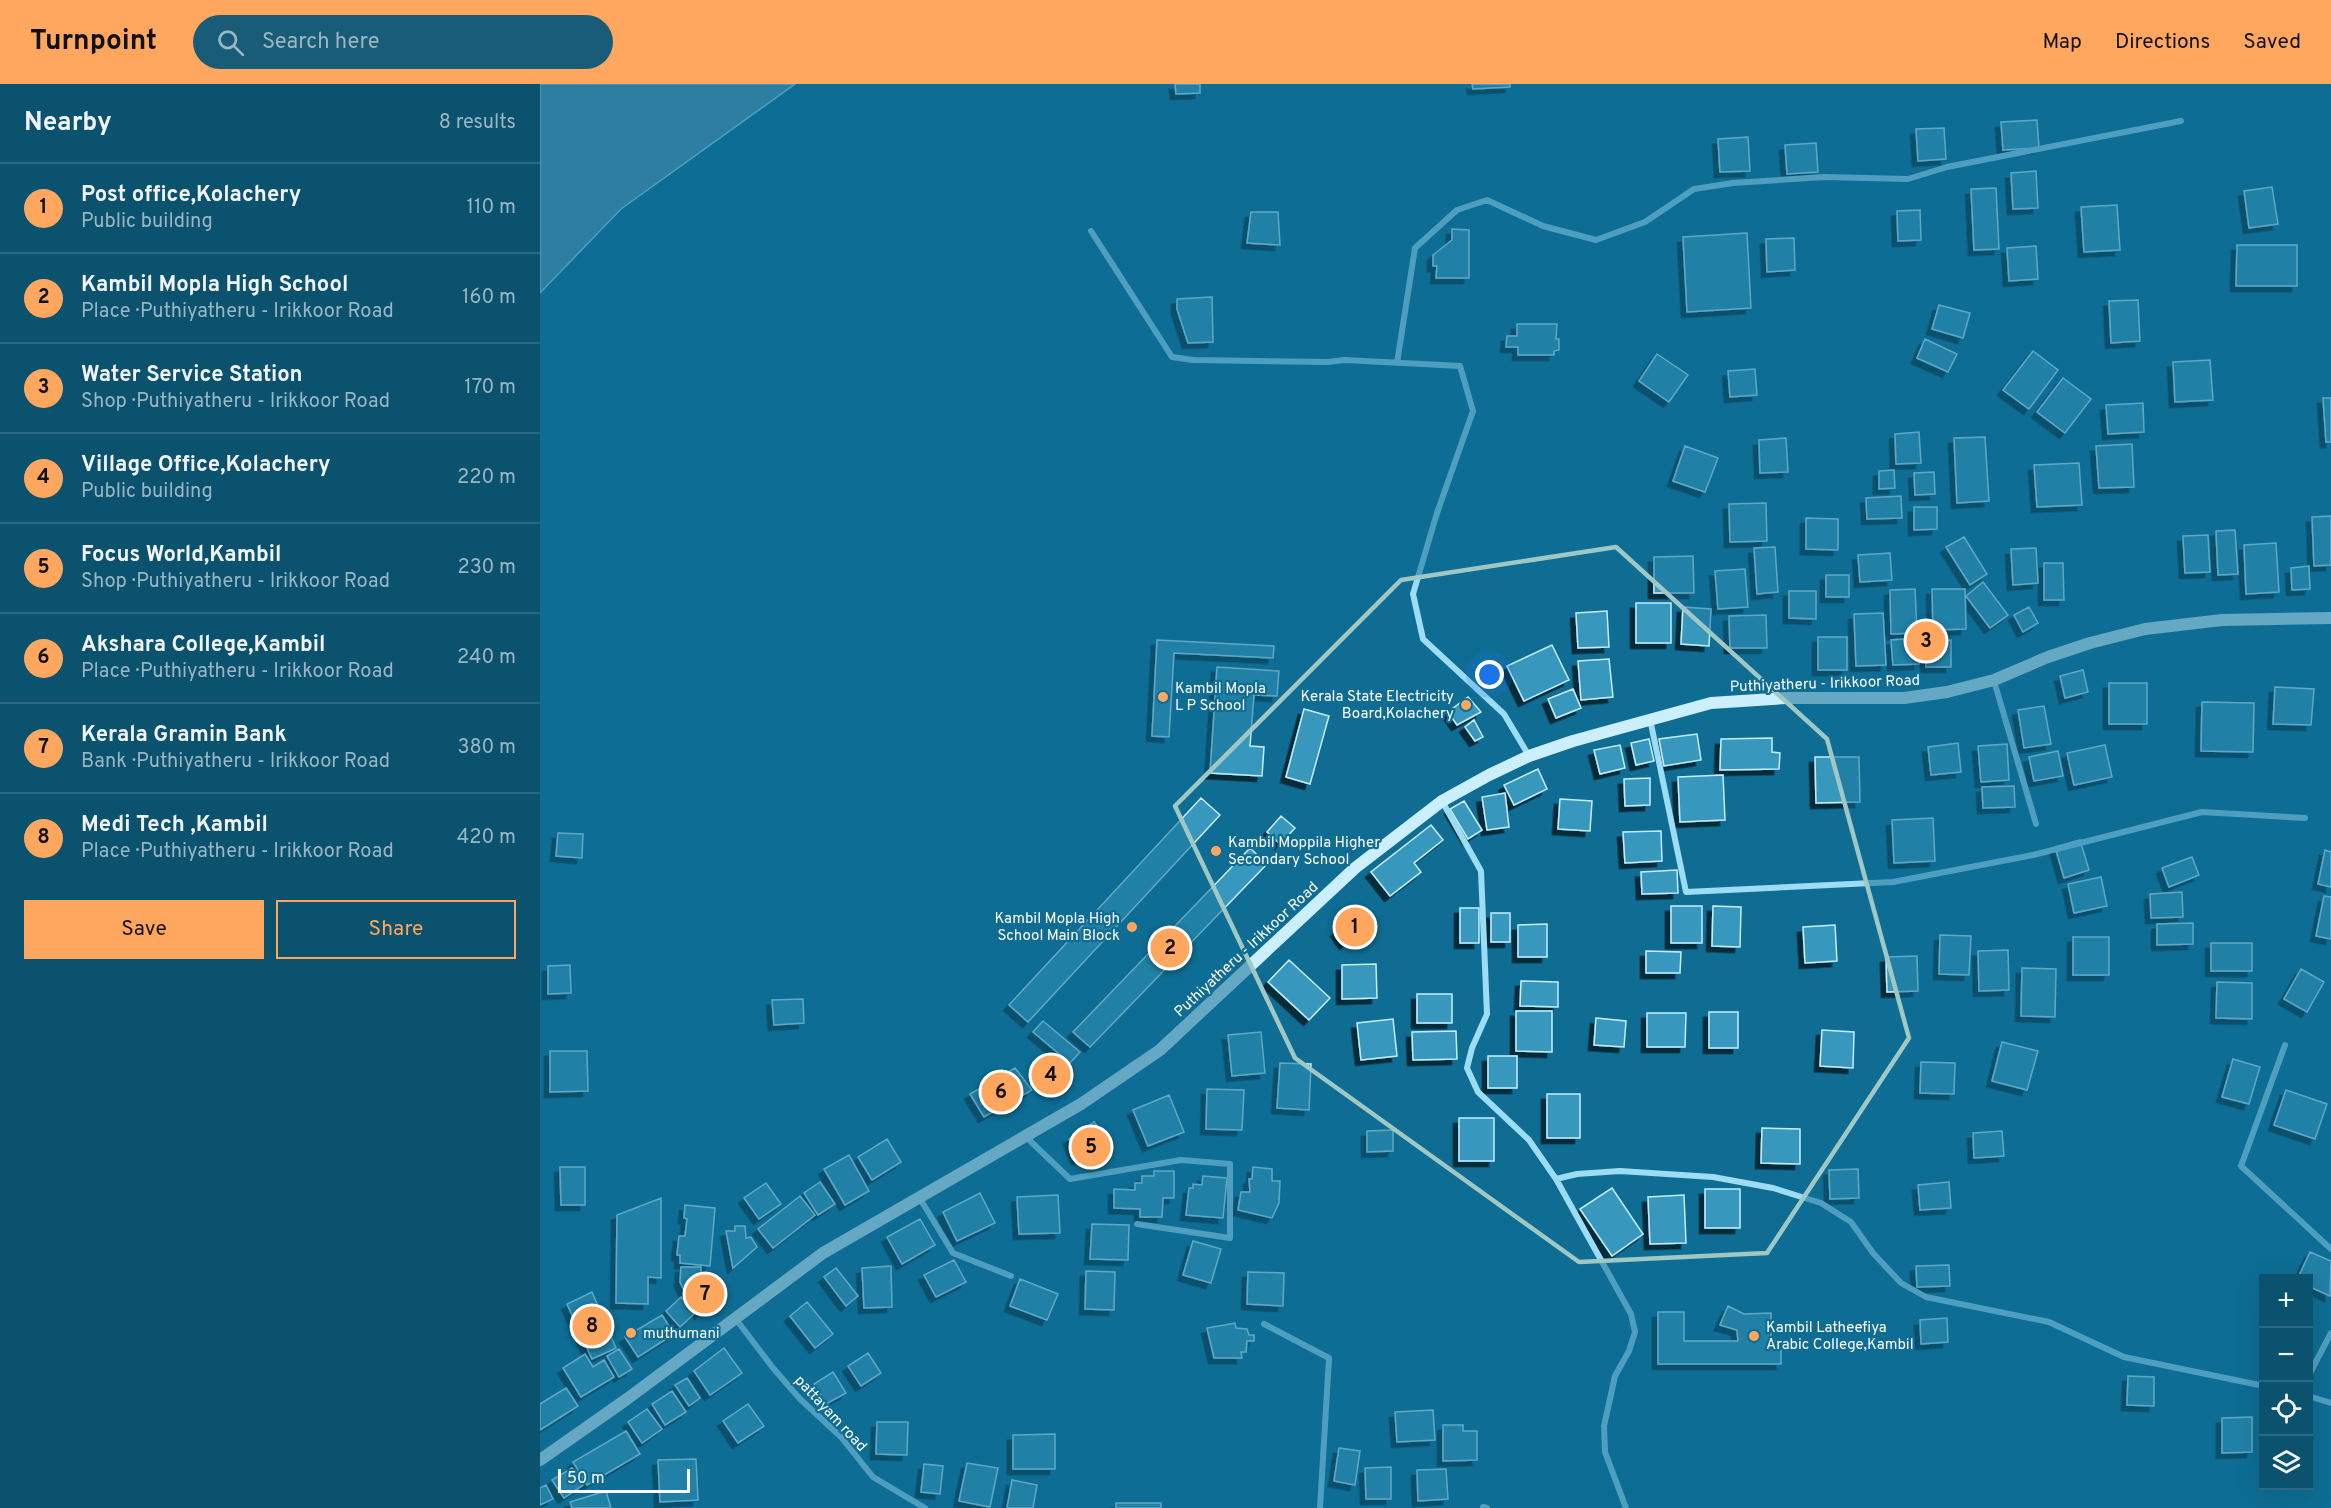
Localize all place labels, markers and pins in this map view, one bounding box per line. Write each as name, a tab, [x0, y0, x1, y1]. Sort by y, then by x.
pin: 3	[1906, 618, 1946, 664]
place label: Kambil Mopla L P School	[1175, 680, 1266, 716]
place label: Kerala State Electricity Board,Kolachery	[1300, 688, 1454, 724]
marker: Kambil Mopla L P School	[1156, 690, 1170, 704]
marker: Kerala State Electricity Board,Kolachery	[1459, 698, 1473, 712]
place label: Kambil Moppila Higher Secondary School	[1228, 834, 1380, 870]
marker: Kambil Moppila Higher Secondary School	[1209, 844, 1223, 858]
pin: 1	[1336, 904, 1374, 950]
place label: Kambil Mopla High School Main Block	[994, 910, 1120, 946]
marker: Kambil Mopla High School Main Block	[1125, 920, 1139, 934]
pin: 2	[1150, 926, 1190, 970]
pin: 4	[1032, 1052, 1070, 1098]
pin: 6	[982, 1070, 1020, 1114]
pin: 5	[1072, 1124, 1110, 1170]
pin: 7	[686, 1272, 724, 1316]
pin: 8	[572, 1304, 612, 1348]
place label: Kambil Latheefiya Arabic College,Kambil	[1766, 1319, 1914, 1355]
place label: muthumani	[643, 1325, 720, 1344]
marker: muthumani	[624, 1326, 638, 1340]
marker: Kambil Latheefiya Arabic College,Kambil	[1747, 1329, 1761, 1343]

